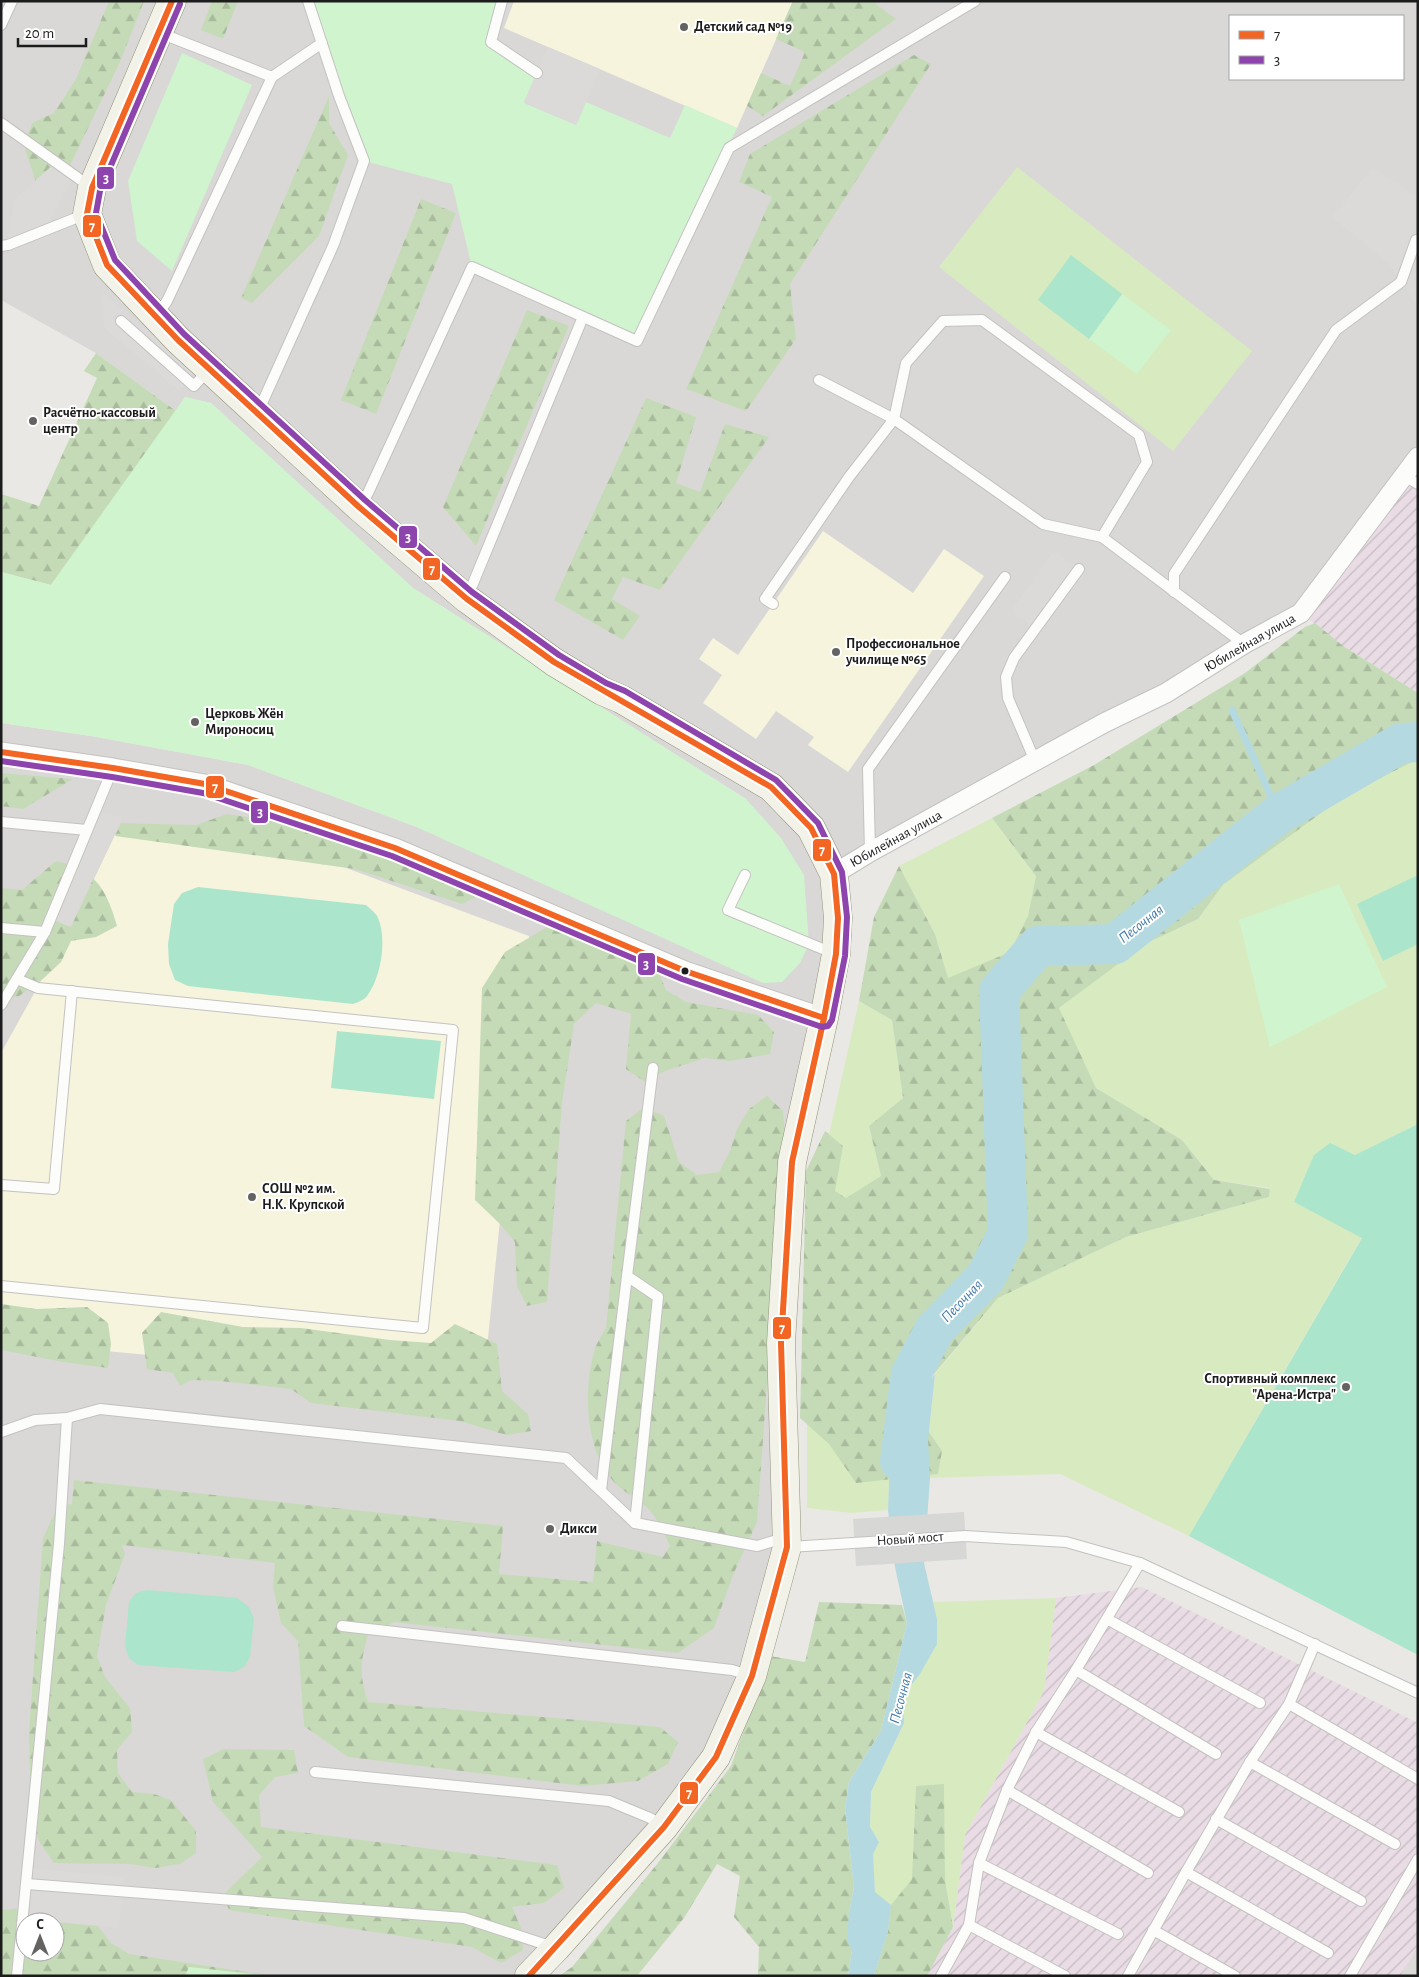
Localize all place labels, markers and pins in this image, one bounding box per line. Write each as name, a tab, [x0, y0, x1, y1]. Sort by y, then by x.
place label: Детский сад №19	[694, 20, 792, 34]
marker: Детский сад №19	[678, 21, 690, 33]
place label: Расчётно-кассовый центр	[43, 406, 156, 436]
marker: Расчётно-кассовый центр	[27, 415, 39, 427]
place label: Профессиональное училище №65	[845, 637, 960, 667]
marker: Профессиональное училище №65	[830, 646, 842, 658]
place label: Церковь Жён Мироносиц	[205, 707, 284, 737]
marker: Церковь Жён Мироносиц	[189, 716, 201, 728]
unlabelled marker	[680, 966, 690, 976]
place label: СОШ №2 им. Н.К. Крупской	[262, 1182, 345, 1212]
marker: СОШ №2 им. Н.К. Крупской	[246, 1191, 258, 1203]
place label: Спортивный комплекс "Арена-Истра"	[1204, 1372, 1336, 1402]
marker: Спортивный комплекс "Арена-Истра"	[1340, 1381, 1352, 1393]
place label: Дикси	[560, 1522, 597, 1536]
marker: Дикси	[544, 1523, 556, 1535]

